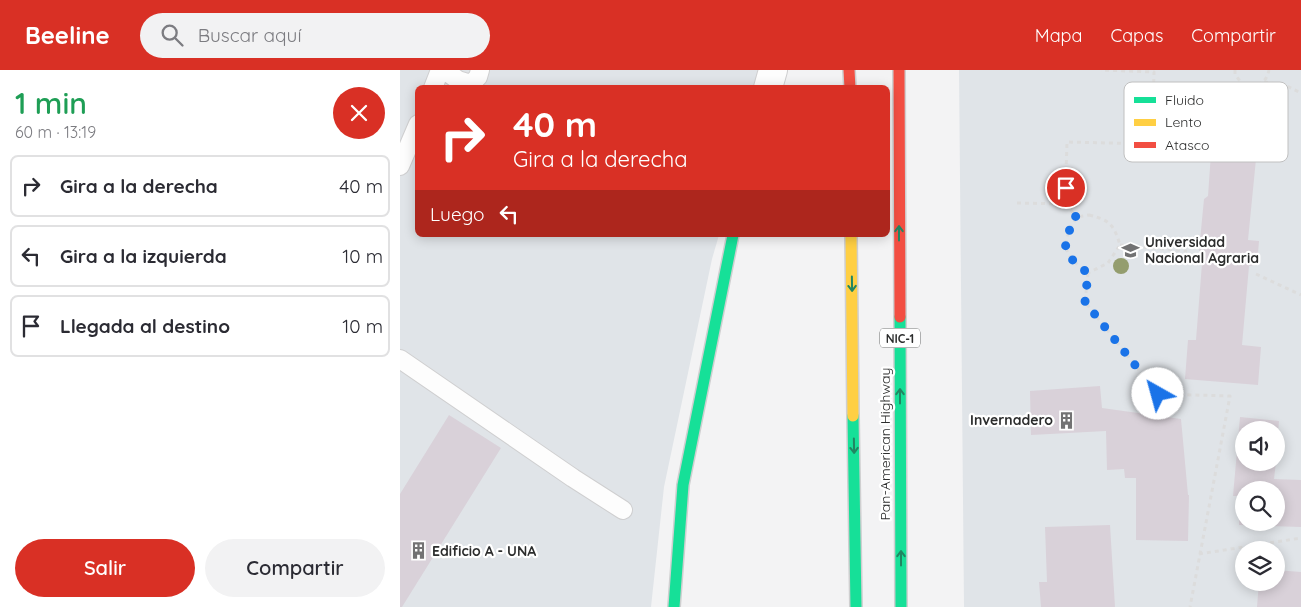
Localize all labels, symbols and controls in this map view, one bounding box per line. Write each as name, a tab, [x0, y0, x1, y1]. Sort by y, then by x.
search box	[140, 13, 490, 58]
text: Beeline	[25, 20, 110, 50]
icon: search	[158, 21, 186, 49]
text: Buscar aquí	[198, 23, 301, 47]
text: Mapa	[1035, 24, 1082, 47]
text: Capas	[1110, 24, 1163, 47]
text: Compartir	[1191, 24, 1276, 47]
legend	[1124, 82, 1288, 162]
text: 1 min	[15, 84, 87, 122]
button: close	[333, 87, 385, 139]
text: Fluido	[1165, 91, 1204, 109]
text: 40 m	[513, 102, 597, 146]
icon: right	[430, 105, 495, 170]
text: Lento	[1165, 113, 1202, 131]
text: 60 m · 13:19	[15, 122, 96, 142]
text: Atasco	[1165, 136, 1210, 154]
text: Gira a la derecha	[513, 145, 688, 173]
pin	[1045, 167, 1087, 209]
icon: right	[17, 172, 45, 200]
text: Gira a la derecha	[60, 174, 218, 198]
text: 40 m	[339, 174, 383, 198]
icon: arrive	[1052, 174, 1080, 202]
icon: left	[495, 200, 523, 228]
text: Luego	[430, 202, 485, 226]
one-way arrow	[895, 226, 904, 242]
place label: Universidad Nacional Agraria	[1145, 233, 1259, 267]
school or university icon: Universidad Nacional Agraria	[1121, 240, 1141, 260]
icon: left	[17, 242, 45, 270]
text: Gira a la izquierda	[60, 244, 227, 268]
text: 10 m	[342, 244, 383, 268]
one-way arrow	[847, 275, 857, 291]
icon: arrive	[17, 312, 45, 340]
text: Llegada al destino	[60, 314, 230, 338]
text: 10 m	[342, 314, 383, 338]
road number: NIC-1	[880, 328, 920, 348]
position arrow	[1131, 367, 1183, 419]
street label: Pan-American Highway	[876, 368, 894, 520]
one-way arrow	[895, 388, 905, 404]
building icon: Invernadero	[1057, 410, 1077, 430]
place label: Invernadero	[970, 411, 1053, 429]
map controls	[1235, 421, 1285, 591]
button: sound	[1235, 421, 1285, 471]
one-way arrow	[849, 438, 859, 454]
button: search	[1235, 481, 1285, 531]
button: Salir	[15, 539, 195, 597]
button: Compartir	[205, 539, 385, 597]
building icon: Edificio A - UNA	[408, 541, 428, 561]
button: layers	[1235, 541, 1285, 591]
place label: Edificio A - UNA	[432, 542, 536, 560]
one-way arrow	[896, 551, 906, 567]

